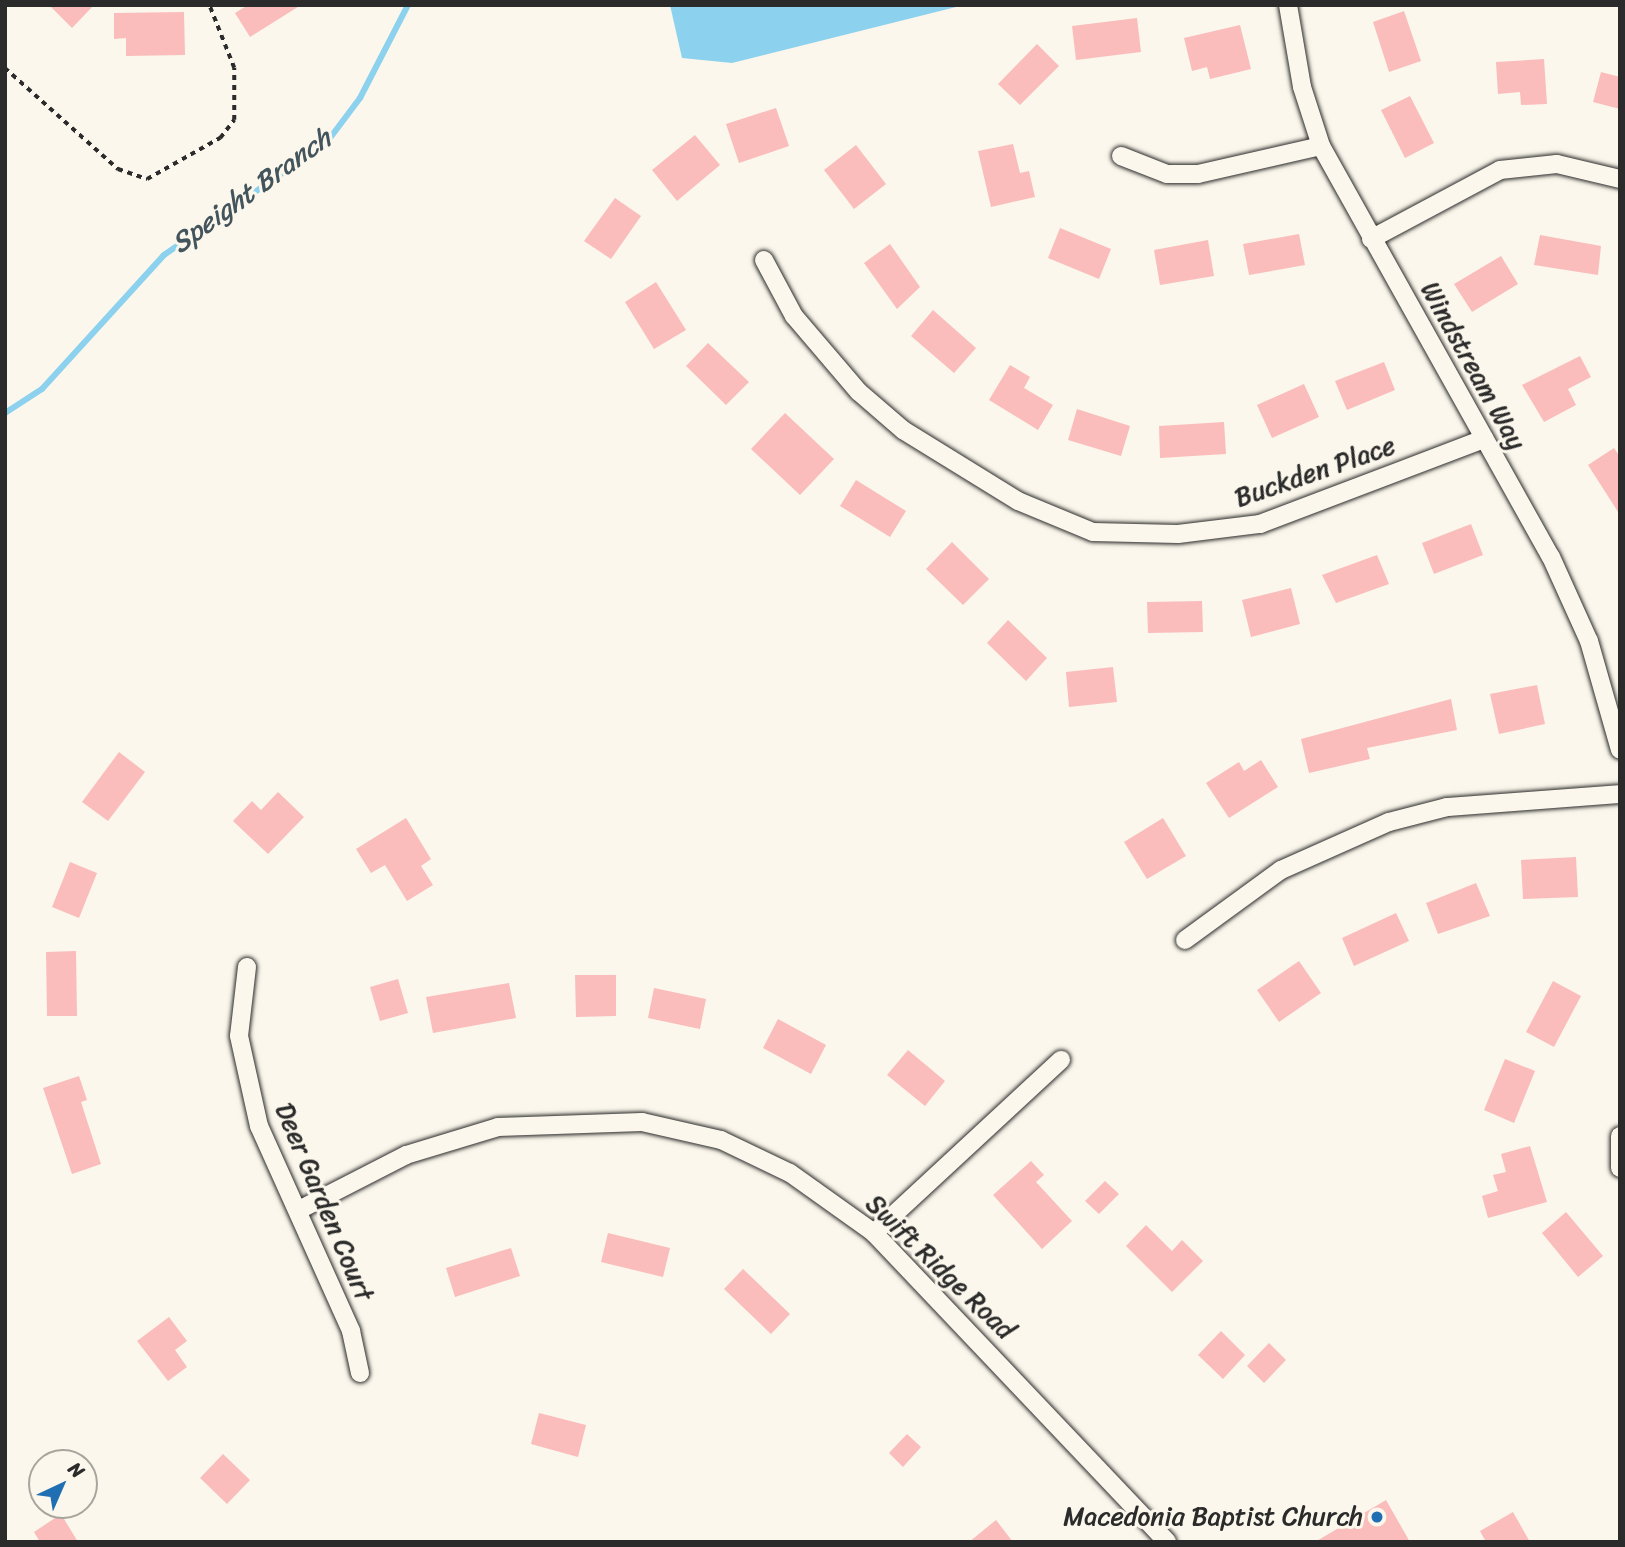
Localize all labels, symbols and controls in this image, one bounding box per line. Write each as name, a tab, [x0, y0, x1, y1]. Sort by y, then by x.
water label: Speight Branch	[164, 122, 338, 260]
street label: Windstream Way	[1414, 277, 1532, 455]
street label: Buckden Place	[1231, 430, 1399, 514]
street label: Deer Garden Court	[268, 1098, 380, 1306]
street label: Swift Ridge Road	[859, 1188, 1021, 1346]
north arrow	[28, 1449, 98, 1519]
text: N	[60, 1454, 93, 1486]
place label: Macedonia Baptist Church	[1063, 1501, 1363, 1533]
marker: Macedonia Baptist Church	[1369, 1509, 1385, 1525]

